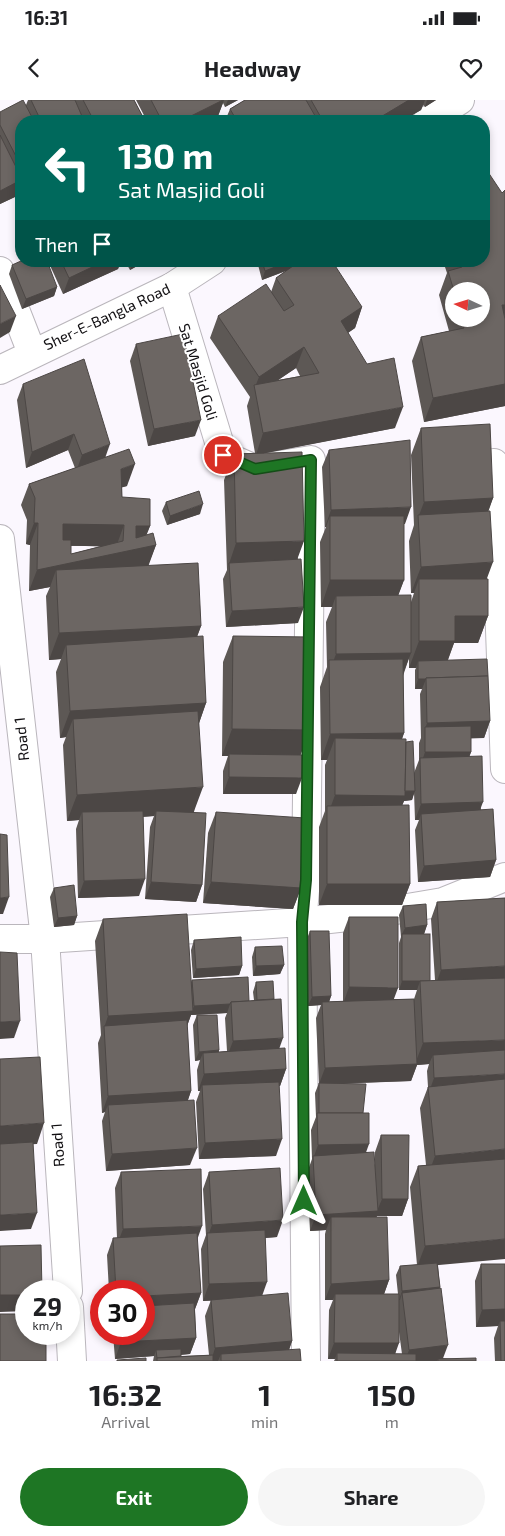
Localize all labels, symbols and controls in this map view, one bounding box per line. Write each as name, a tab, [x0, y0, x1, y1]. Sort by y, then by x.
text: 16:31	[25, 6, 68, 29]
icon: back	[20, 54, 48, 82]
icon: heart	[457, 54, 485, 82]
text: Headway	[204, 55, 301, 81]
text: 130 m	[118, 134, 213, 176]
icon: left	[35, 135, 100, 200]
text: Sat Masjid Goli	[118, 176, 265, 202]
icon: arrive	[88, 230, 116, 258]
text: Then	[35, 233, 78, 256]
street label: Sher-E-Bangla Road	[40, 279, 173, 353]
north arrow	[445, 282, 490, 328]
map controls	[445, 282, 490, 327]
street label: Sat Masjid Goli	[175, 321, 222, 423]
pin	[202, 434, 244, 476]
icon: arrive	[209, 441, 237, 469]
street label: Road 1	[10, 716, 32, 762]
street label: Road 1	[46, 1123, 68, 1168]
position arrow	[277, 1174, 329, 1226]
speed limit sign: 30	[90, 1280, 155, 1345]
text: 29	[33, 1291, 62, 1321]
text: km/h	[33, 1318, 62, 1332]
text: 16:32	[89, 1376, 162, 1412]
text: 1	[258, 1376, 271, 1412]
text: 150	[367, 1376, 416, 1412]
text: Arrival	[101, 1412, 150, 1431]
text: min	[251, 1412, 278, 1431]
text: m	[385, 1412, 399, 1431]
button: Exit	[20, 1468, 248, 1526]
button: Share	[258, 1468, 485, 1526]

